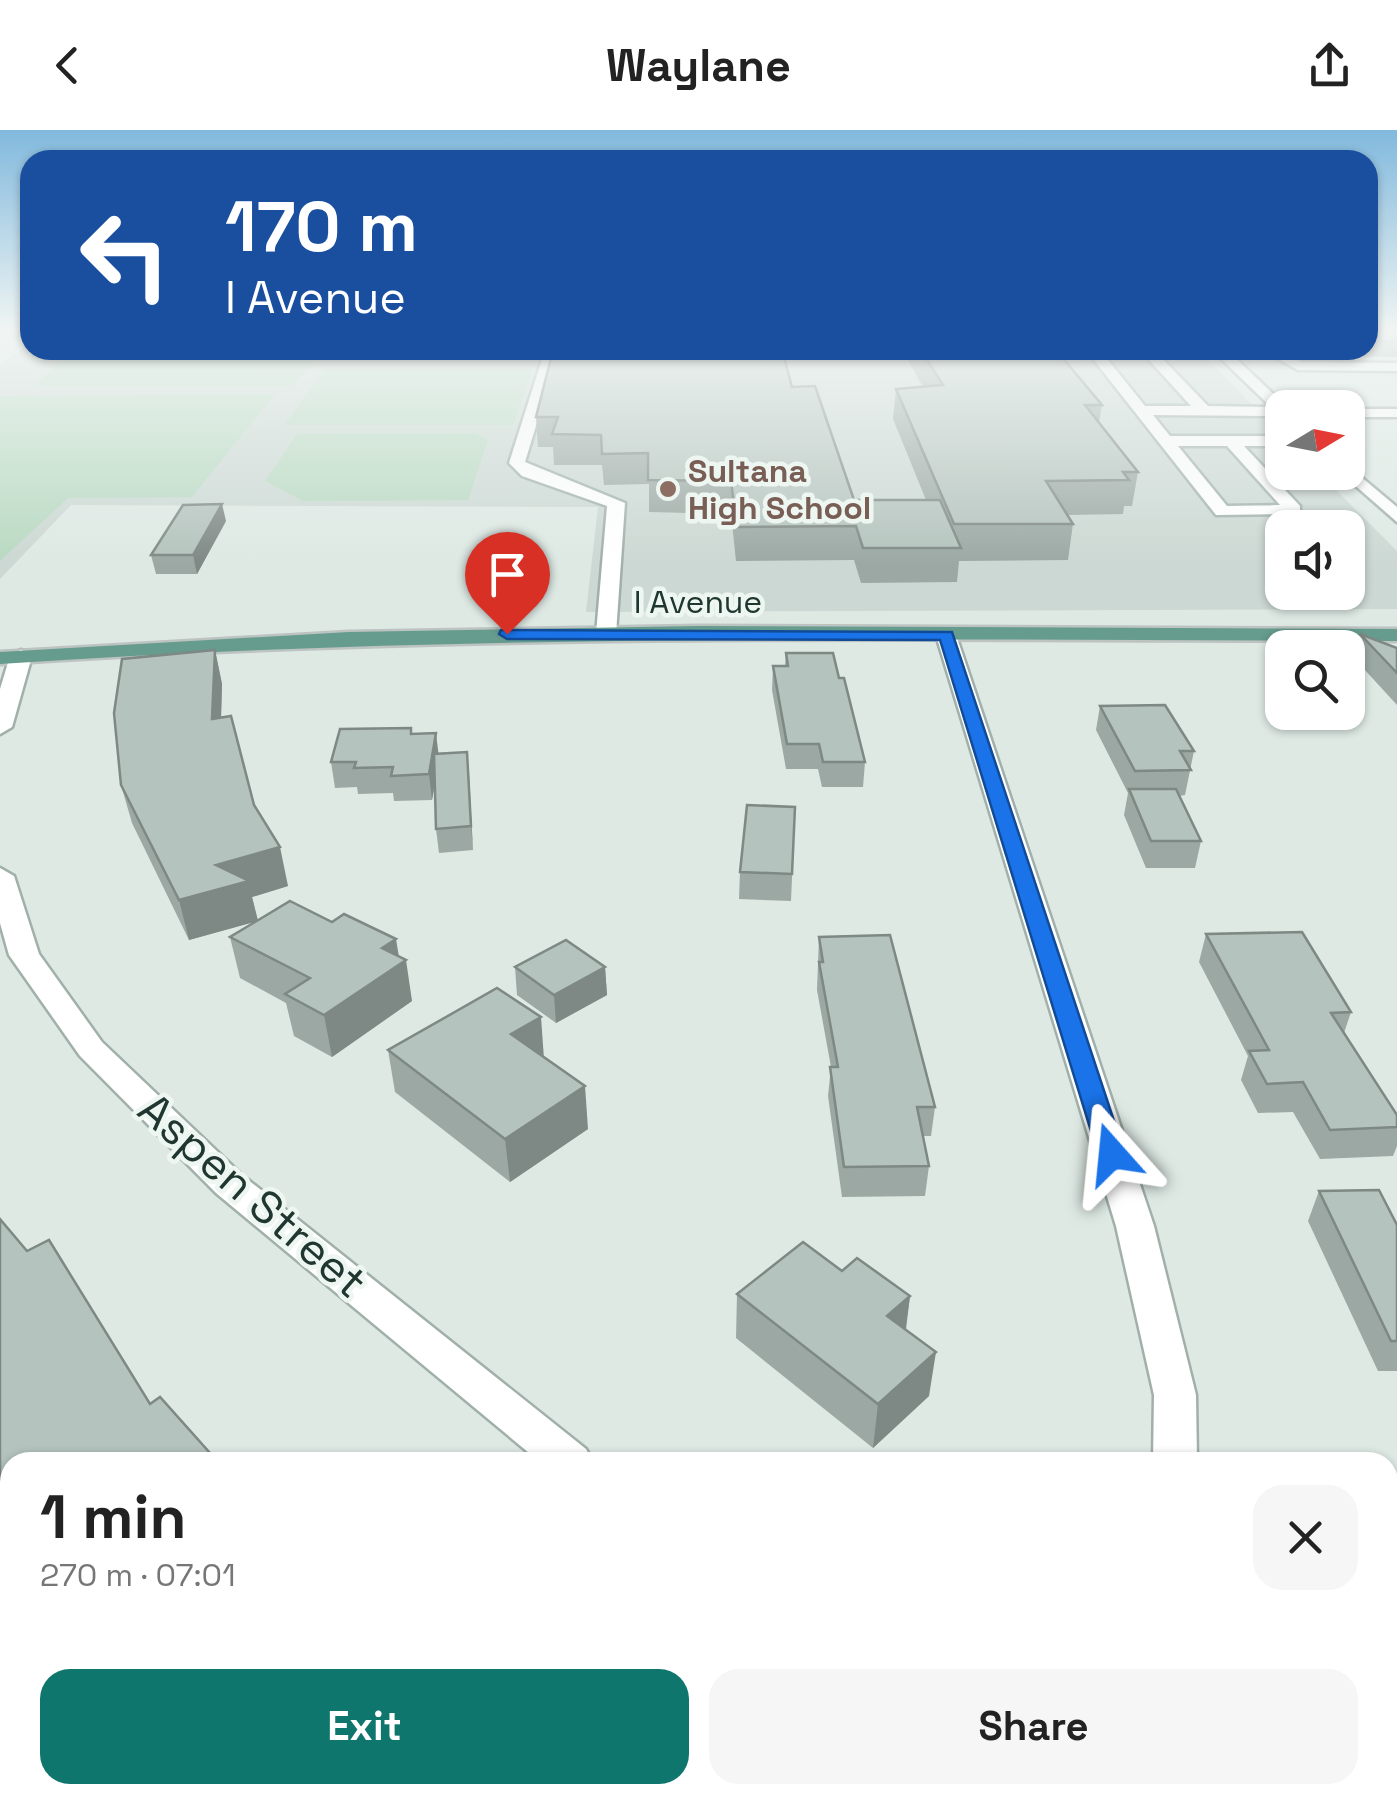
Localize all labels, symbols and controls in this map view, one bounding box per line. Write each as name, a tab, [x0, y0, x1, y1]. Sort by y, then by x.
text: Waylane	[606, 37, 791, 94]
icon: back	[40, 38, 95, 93]
icon: share	[1302, 38, 1357, 93]
text: 170 m	[225, 182, 418, 271]
icon: left	[60, 190, 190, 320]
text: I Avenue	[225, 269, 406, 326]
north arrow	[1265, 390, 1365, 490]
map controls	[1265, 390, 1365, 730]
place label: Sultana High School	[688, 451, 871, 528]
marker: Sultana High School	[657, 478, 679, 500]
button: sound	[1265, 510, 1365, 610]
pin	[465, 532, 550, 635]
icon: arrive	[480, 547, 535, 602]
street label: I Avenue	[634, 582, 762, 622]
button: search	[1265, 630, 1365, 730]
street label: Aspen Street	[127, 1081, 379, 1310]
position arrow	[1060, 1102, 1164, 1206]
text: 1 min	[40, 1479, 187, 1556]
button: close	[1253, 1485, 1358, 1590]
text: 270 m · 07:01	[40, 1555, 236, 1595]
button: Exit	[40, 1669, 689, 1784]
button: Share	[709, 1669, 1358, 1784]

